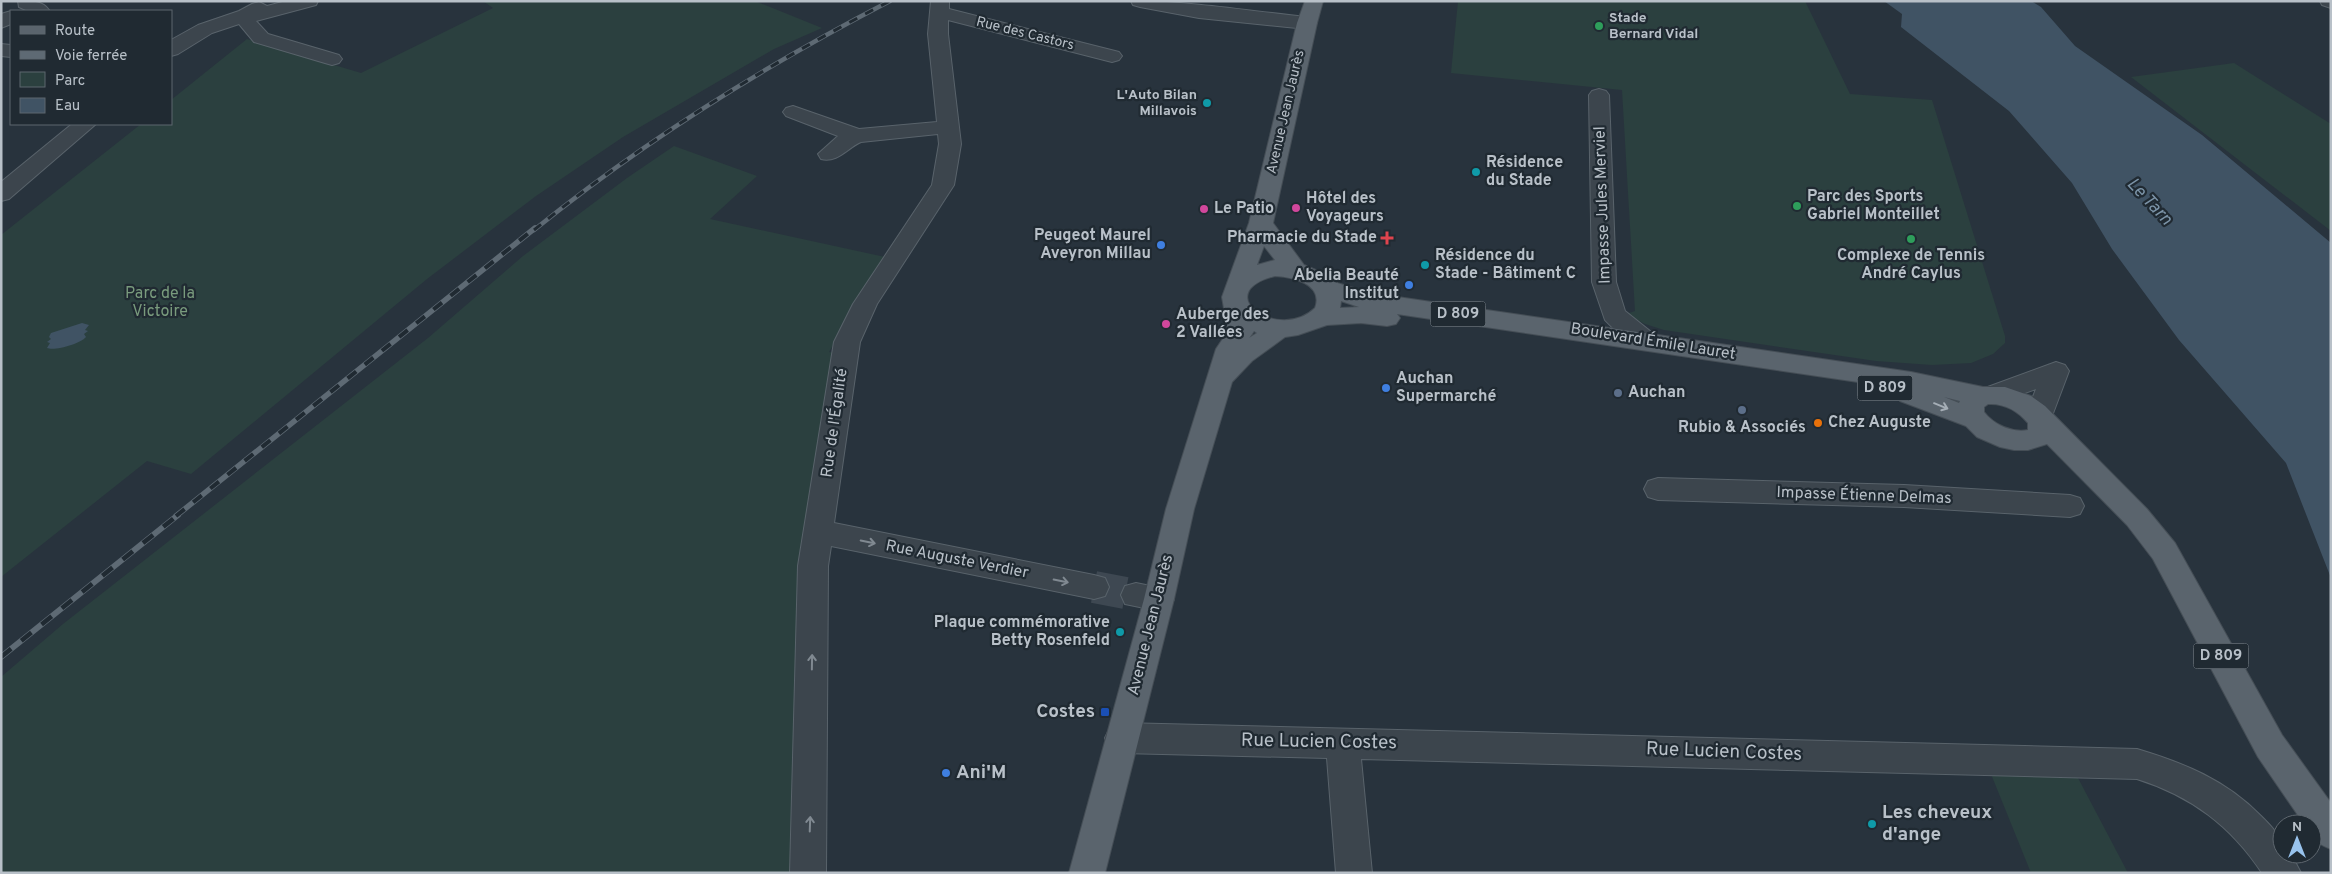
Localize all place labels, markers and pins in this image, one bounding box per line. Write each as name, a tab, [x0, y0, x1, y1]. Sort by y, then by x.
place label: Stade Bernard Vidal	[1609, 10, 1698, 43]
marker: Stade Bernard Vidal	[1593, 20, 1605, 32]
place label: L'Auto Bilan Millavois	[1117, 87, 1197, 120]
marker: L'Auto Bilan Millavois	[1201, 97, 1213, 109]
place label: Résidence du Stade	[1486, 153, 1563, 191]
marker: Résidence du Stade	[1470, 166, 1482, 178]
place label: Parc des Sports Gabriel Monteillet	[1807, 187, 1940, 225]
place label: Hôtel des Voyageurs	[1306, 189, 1384, 227]
place label: Le Patio	[1214, 199, 1274, 219]
marker: Parc des Sports Gabriel Monteillet	[1791, 200, 1803, 212]
marker: Hôtel des Voyageurs	[1290, 202, 1302, 214]
marker: Le Patio	[1198, 203, 1210, 215]
place label: Peugeot Maurel Aveyron Millau	[1034, 226, 1151, 264]
place label: Pharmacie du Stade	[1227, 228, 1377, 248]
marker: Pharmacie du Stade	[1381, 232, 1393, 244]
marker: Complexe de Tennis André Caylus	[1905, 233, 1917, 245]
marker: Peugeot Maurel Aveyron Millau	[1155, 239, 1167, 251]
place label: Résidence du Stade - Bâtiment C	[1435, 246, 1576, 284]
place label: Complexe de Tennis André Caylus	[1837, 246, 1985, 284]
marker: Résidence du Stade - Bâtiment C	[1419, 259, 1431, 271]
place label: Abelia Beauté Institut	[1294, 266, 1399, 304]
marker: Abelia Beauté Institut	[1403, 279, 1415, 291]
place label: Auberge des 2 Vallées	[1176, 305, 1270, 343]
marker: Auberge des 2 Vallées	[1160, 318, 1172, 330]
place label: Auchan Supermarché	[1396, 369, 1497, 407]
marker: Auchan Supermarché	[1380, 382, 1392, 394]
place label: Auchan	[1628, 383, 1685, 403]
marker: Auchan	[1612, 387, 1624, 399]
marker: Rubio & Associés	[1736, 404, 1748, 416]
place label: Chez Auguste	[1828, 413, 1931, 433]
marker: Chez Auguste	[1812, 417, 1824, 429]
place label: Rubio & Associés	[1678, 418, 1806, 438]
place label: Plaque commémorative Betty Rosenfeld	[934, 613, 1110, 651]
marker: Plaque commémorative Betty Rosenfeld	[1114, 626, 1126, 638]
place label: Costes	[1036, 700, 1095, 724]
marker: Costes	[1099, 706, 1111, 718]
place label: Ani'M	[956, 761, 1006, 785]
marker: Ani'M	[940, 767, 952, 779]
place label: Les cheveux d'ange	[1882, 801, 1992, 847]
marker: Les cheveux d'ange	[1866, 818, 1878, 830]

